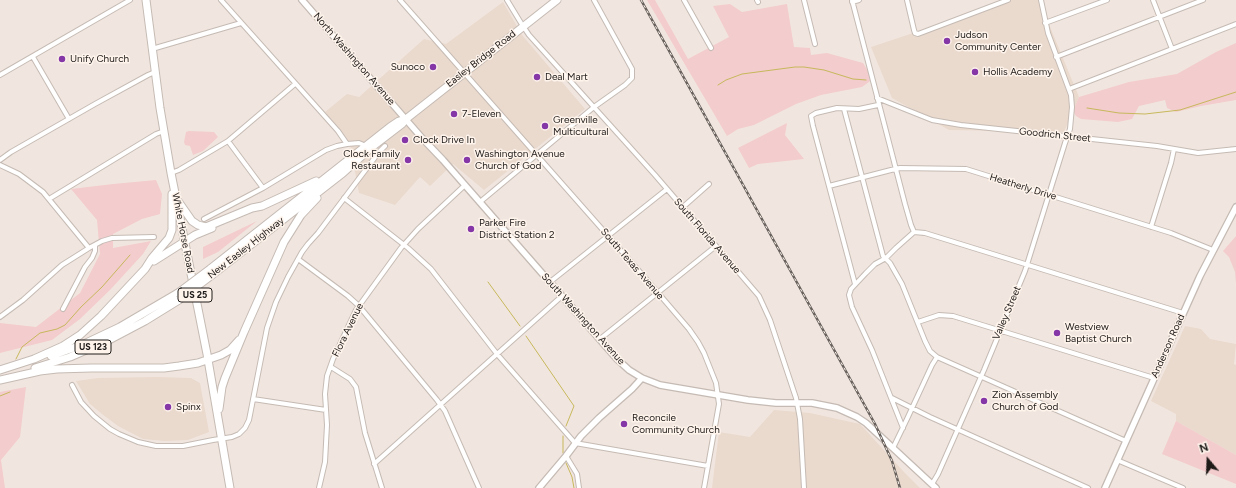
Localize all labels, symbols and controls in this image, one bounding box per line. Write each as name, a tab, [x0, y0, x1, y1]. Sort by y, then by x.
street label: North Washington Avenue	[311, 10, 397, 108]
street label: Easley Bridge Road	[444, 28, 518, 90]
place label: Judson Community Center	[955, 29, 1041, 52]
marker: Judson Community Center	[942, 36, 952, 46]
place label: Unify Church	[70, 53, 129, 65]
marker: Unify Church	[57, 54, 67, 64]
place label: Sunoco	[391, 61, 425, 73]
marker: Sunoco	[428, 62, 438, 72]
place label: Hollis Academy	[983, 66, 1052, 78]
marker: Hollis Academy	[970, 67, 980, 77]
place label: Deal Mart	[545, 71, 588, 83]
marker: Deal Mart	[532, 72, 542, 82]
place label: 7-Eleven	[462, 108, 501, 120]
marker: 7-Eleven	[449, 109, 459, 119]
place label: Greenville Multicultural	[553, 114, 609, 138]
marker: Greenville Multicultural	[540, 121, 550, 131]
street label: Goodrich Street	[1018, 125, 1092, 145]
place label: Clock Drive In	[413, 134, 475, 146]
marker: Clock Drive In	[400, 135, 410, 145]
place label: Clock Family Restaurant	[343, 148, 400, 172]
place label: Washington Avenue Church of God	[475, 148, 565, 172]
marker: Clock Family Restaurant	[403, 155, 413, 165]
marker: Washington Avenue Church of God	[462, 155, 472, 165]
street label: Heatherly Drive	[988, 171, 1058, 203]
street label: White Horse Road	[169, 192, 197, 274]
street label: South Florida Avenue	[671, 196, 743, 276]
street label: New Easley Highway	[205, 214, 287, 282]
place label: Parker Fire District Station 2	[479, 217, 555, 240]
marker: Parker Fire District Station 2	[466, 224, 476, 234]
street label: South Texas Avenue	[598, 226, 666, 302]
street label: South Washington Avenue	[539, 271, 627, 367]
street label: Valley Street	[990, 284, 1024, 342]
road number: US 25	[178, 288, 212, 302]
street label: Flora Avenue	[330, 301, 366, 359]
street label: Anderson Road	[1149, 312, 1187, 380]
place label: Westview Baptist Church	[1065, 321, 1132, 344]
marker: Westview Baptist Church	[1052, 328, 1062, 338]
road number: US 123	[75, 340, 111, 354]
place label: Zion Assembly Church of God	[992, 389, 1058, 412]
marker: Zion Assembly Church of God	[979, 396, 989, 406]
place label: Spinx	[176, 401, 201, 413]
marker: Spinx	[163, 402, 173, 412]
place label: Reconcile Community Church	[632, 412, 720, 436]
marker: Reconcile Community Church	[619, 419, 629, 429]
north arrow	[1188, 440, 1228, 480]
text: N	[1198, 441, 1210, 456]

